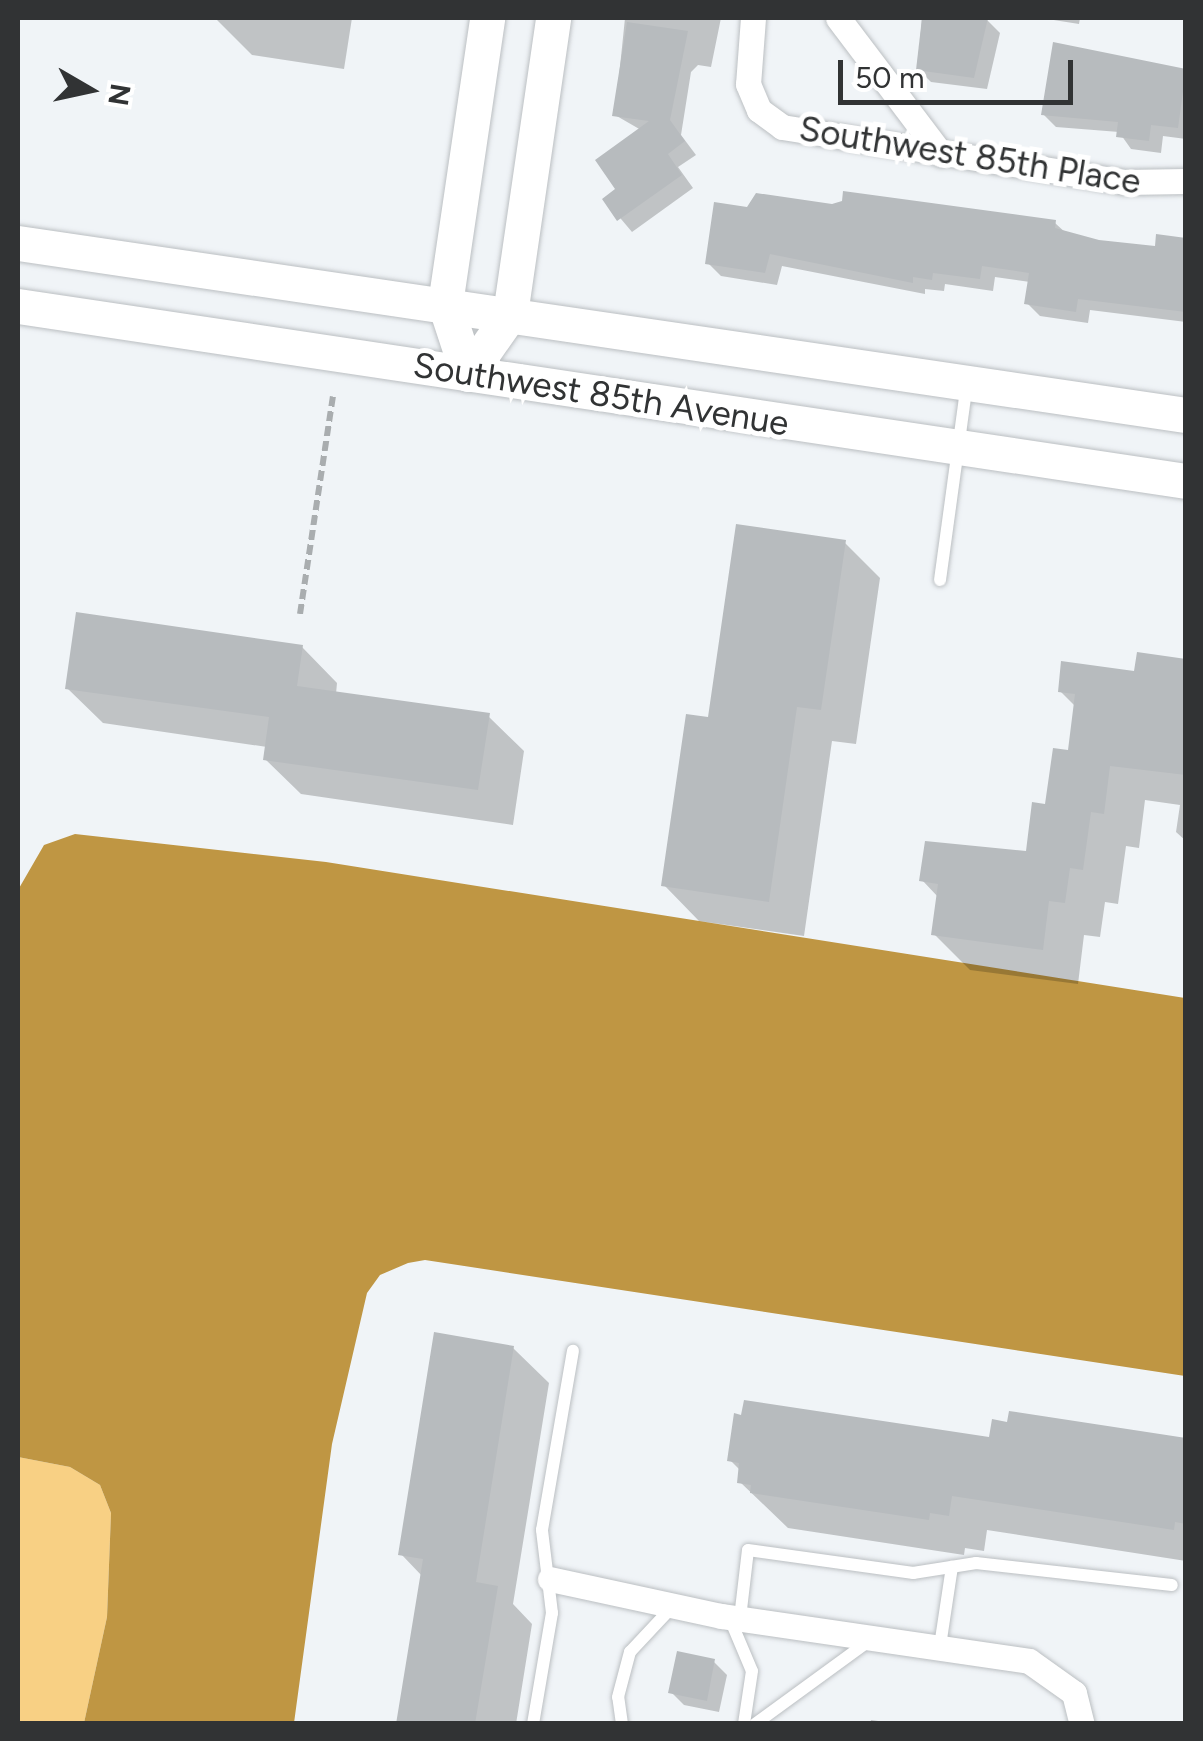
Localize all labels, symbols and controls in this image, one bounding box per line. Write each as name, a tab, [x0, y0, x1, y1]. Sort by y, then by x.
north arrow	[40, 40, 140, 140]
scale bar	[843, 40, 1078, 102]
text: 50 m	[855, 59, 924, 96]
text: N	[101, 81, 138, 108]
street label: Southwest 85th Place	[796, 107, 1144, 203]
street label: Southwest 85th Avenue	[410, 344, 792, 444]

